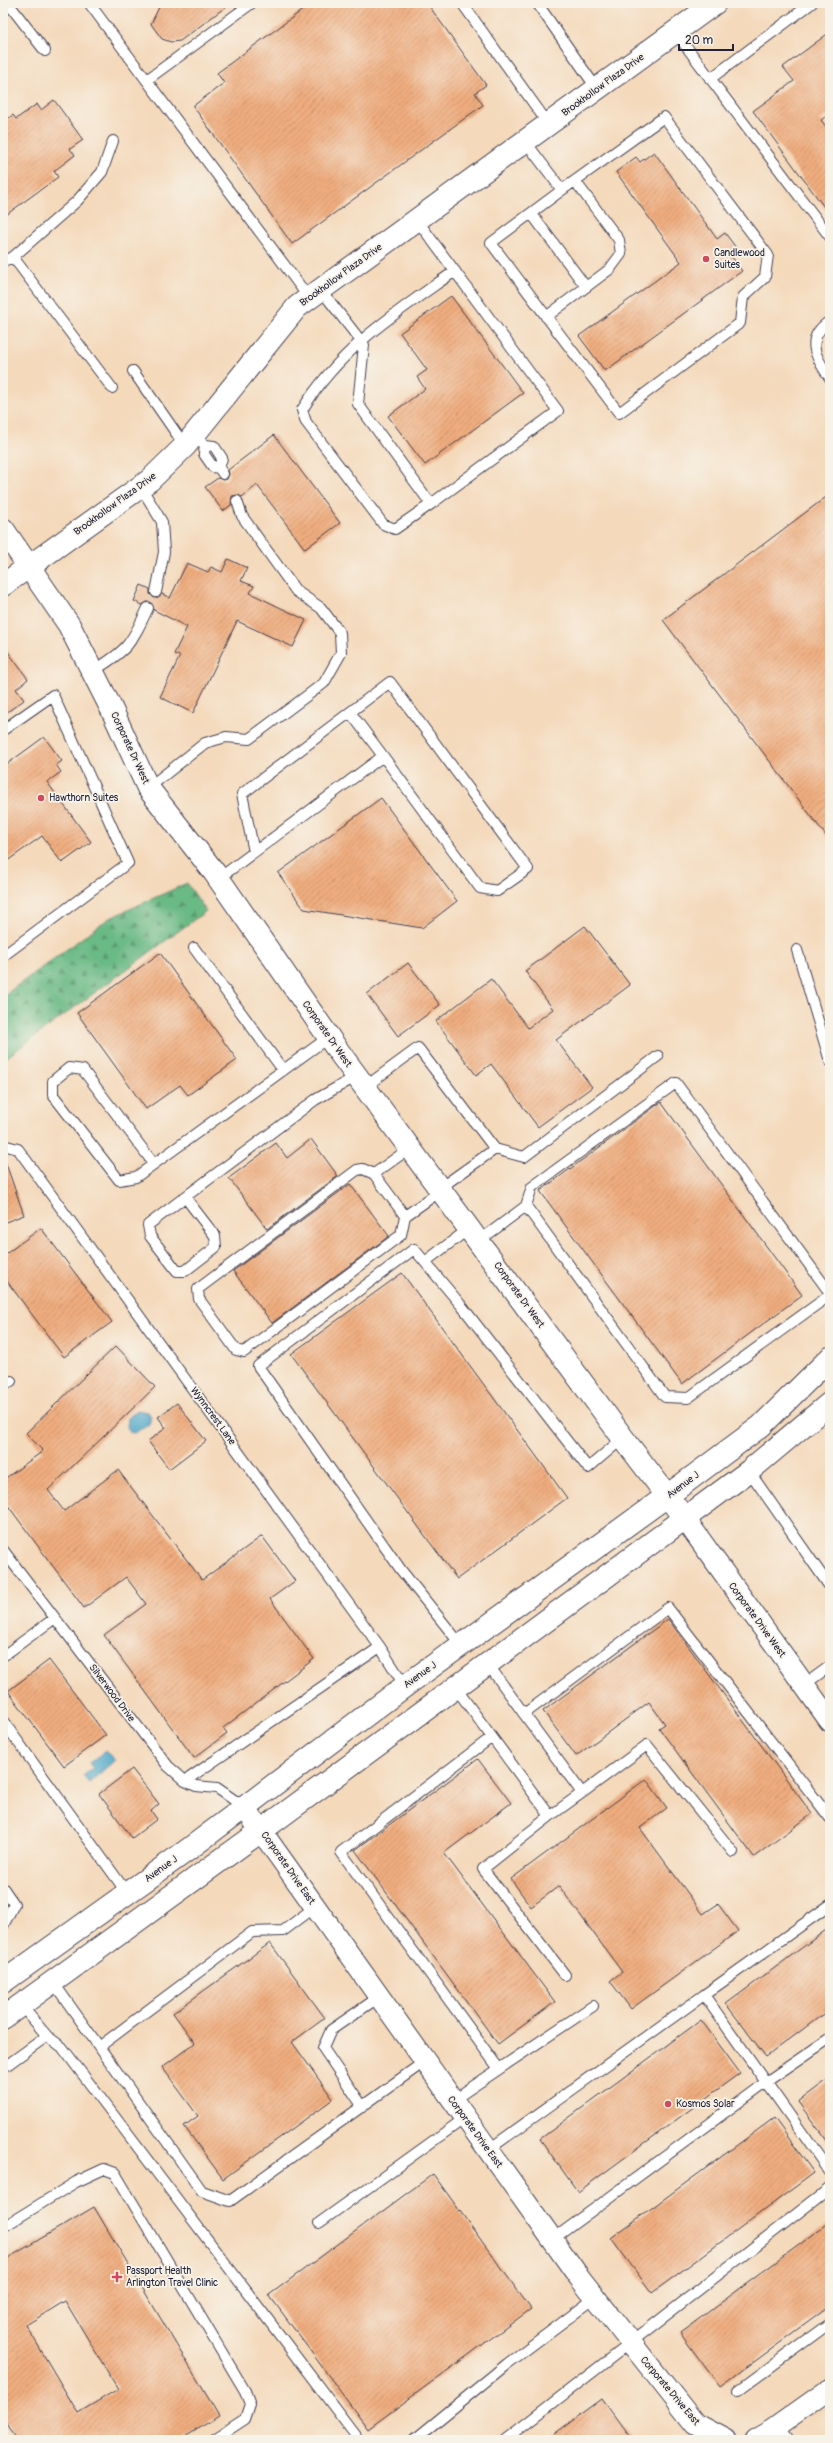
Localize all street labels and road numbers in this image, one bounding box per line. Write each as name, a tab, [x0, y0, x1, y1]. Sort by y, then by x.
street label: Brookhollow Plaza Drive	[559, 51, 647, 119]
street label: Brookhollow Plaza Drive	[297, 241, 385, 309]
street label: Brookhollow Plaza Drive	[71, 470, 159, 538]
street label: Corporate Dr West	[108, 710, 152, 787]
street label: Corporate Dr West	[300, 999, 355, 1070]
street label: Corporate Dr West	[491, 1260, 547, 1331]
street label: Wynncrest Lane	[188, 1385, 238, 1447]
street label: Avenue J	[664, 1469, 702, 1501]
street label: Corporate Drive West	[726, 1580, 789, 1661]
street label: Avenue J	[401, 1659, 439, 1691]
street label: Silverwood Drive	[86, 1662, 138, 1724]
street label: Corporate Drive East	[258, 1829, 318, 1908]
street label: Avenue J	[142, 1853, 180, 1885]
street label: Corporate Drive East	[445, 2094, 506, 2171]
street label: Corporate Drive East	[638, 2354, 703, 2429]

